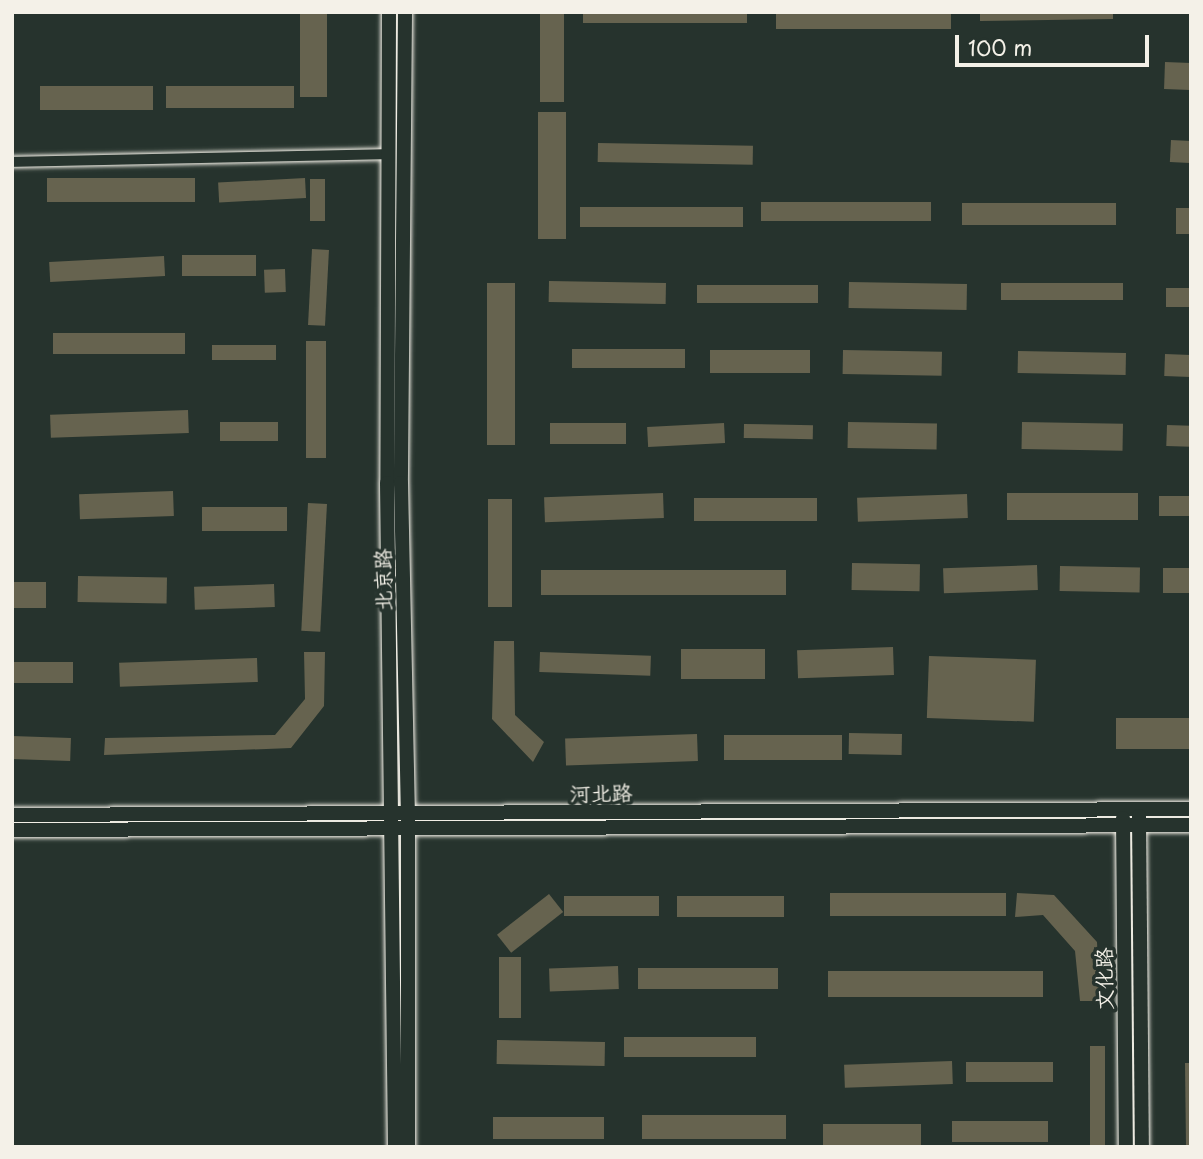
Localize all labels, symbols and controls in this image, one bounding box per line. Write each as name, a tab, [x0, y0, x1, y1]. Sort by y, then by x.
scale bar	[958, 21, 1152, 65]
text: 100 m	[968, 31, 1032, 63]
street label: 北京路	[369, 548, 395, 612]
street label: 河北路	[569, 779, 633, 805]
street label: 文化路	[1090, 947, 1116, 1011]

